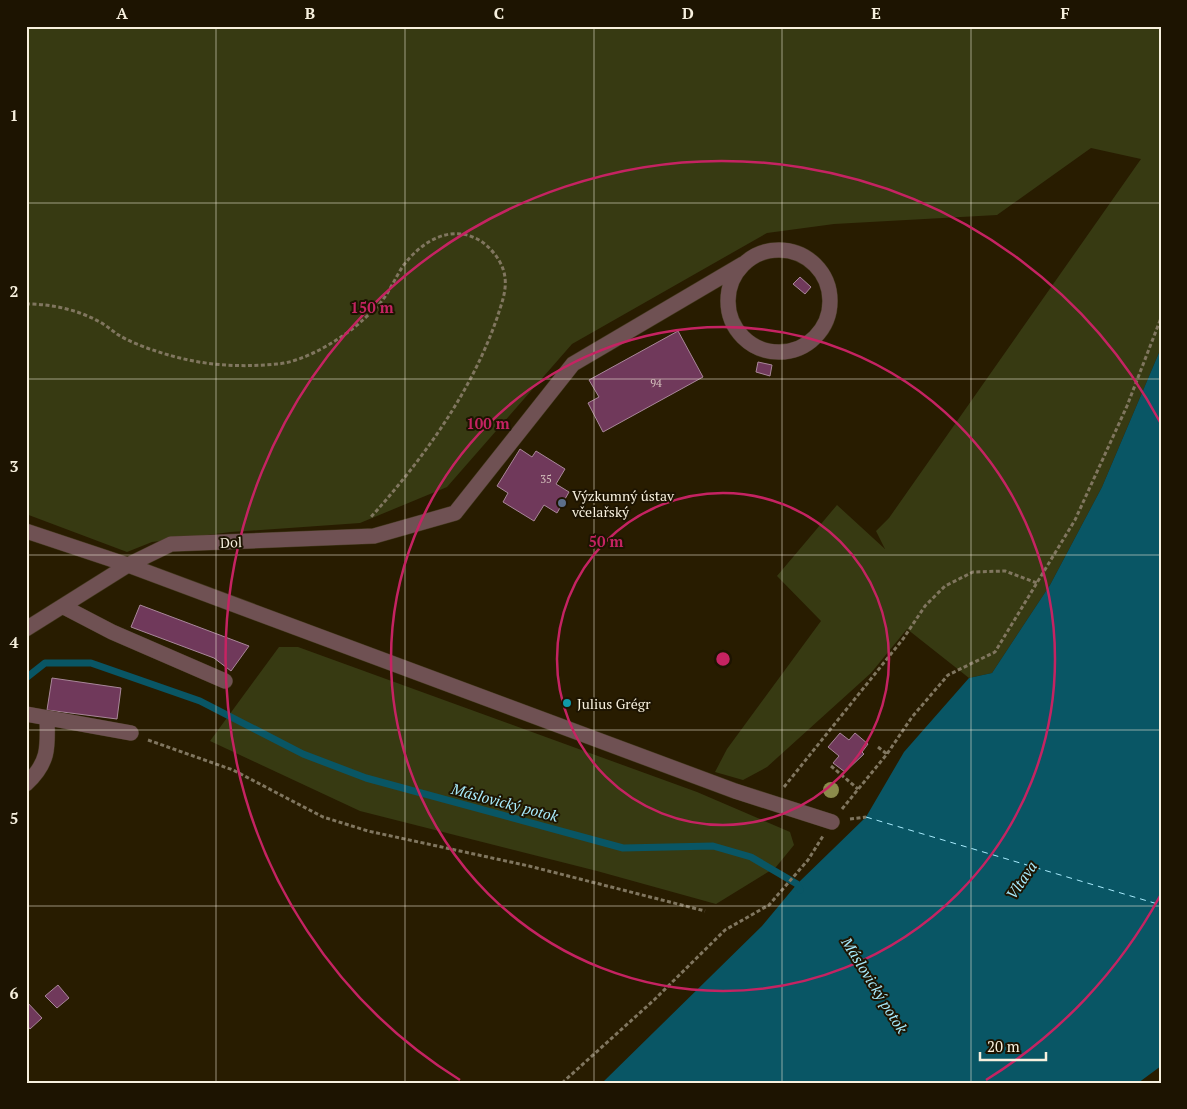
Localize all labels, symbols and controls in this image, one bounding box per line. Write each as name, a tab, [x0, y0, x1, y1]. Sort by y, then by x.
text: A	[116, 2, 128, 24]
text: B	[305, 2, 315, 24]
text: C	[494, 2, 504, 24]
text: D	[682, 2, 694, 24]
text: E	[871, 2, 881, 24]
text: F	[1060, 2, 1070, 24]
text: 1	[9, 104, 19, 126]
text: 2	[9, 280, 19, 302]
text: 150 m	[350, 297, 394, 317]
house number: 94	[650, 376, 662, 390]
text: 100 m	[466, 413, 510, 433]
text: 3	[9, 455, 19, 477]
house number: 35	[540, 472, 552, 486]
place label: Výzkumný ústav včelařský	[571, 486, 675, 521]
marker: Výzkumný ústav včelařský	[556, 497, 568, 509]
text: 50 m	[589, 531, 624, 551]
street label: Dol	[220, 532, 242, 552]
text: 4	[9, 631, 19, 653]
centre of rings	[714, 650, 732, 668]
place label: Julius Grégr	[577, 694, 651, 713]
marker: Julius Grégr	[561, 697, 573, 709]
water label: Máslovický potok	[449, 778, 561, 826]
text: 5	[9, 807, 19, 829]
water label: Vltava	[1001, 857, 1041, 903]
water label: Máslovický potok	[837, 932, 913, 1037]
text: 6	[9, 982, 19, 1004]
scale bar	[980, 1029, 1046, 1061]
text: 20 m	[987, 1036, 1020, 1056]

